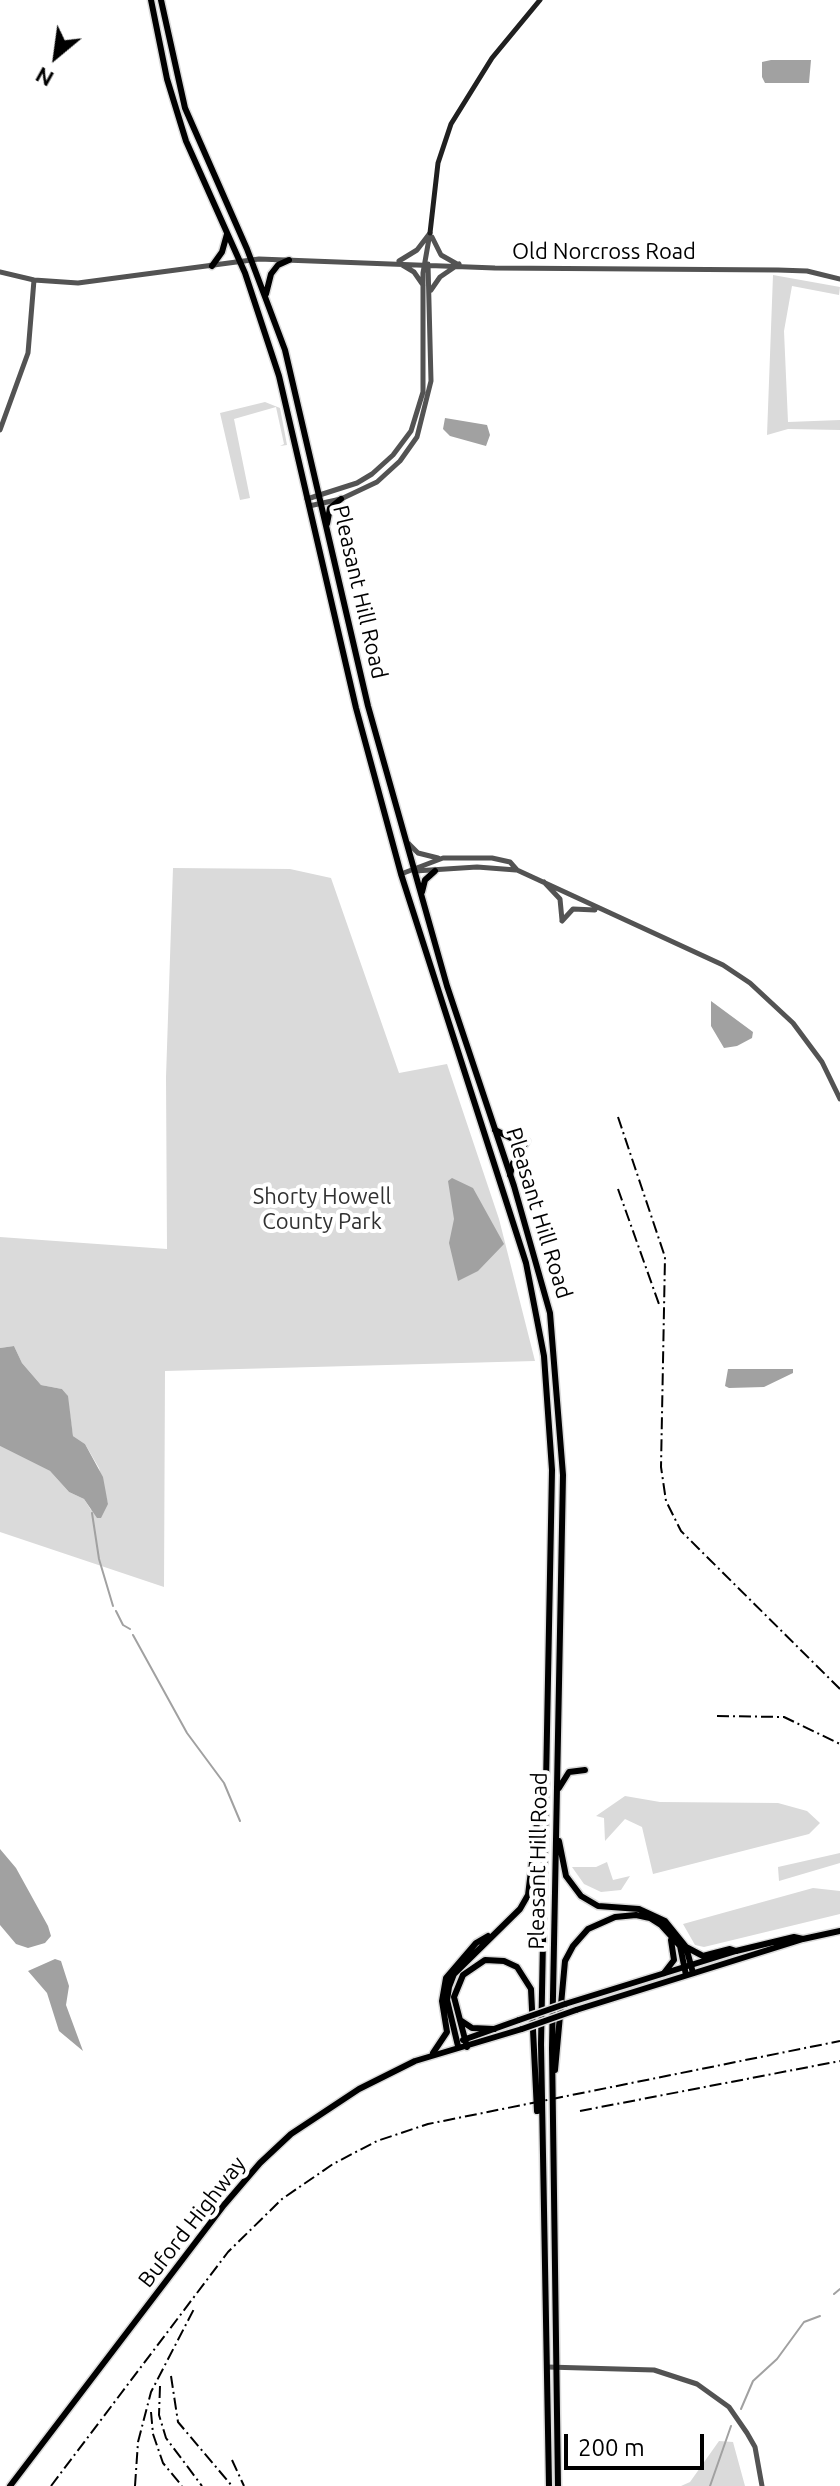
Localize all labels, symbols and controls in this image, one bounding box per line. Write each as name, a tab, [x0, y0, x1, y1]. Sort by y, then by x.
north arrow	[16, 16, 96, 96]
text: N	[31, 63, 57, 92]
street label: Old Norcross Road	[512, 239, 696, 265]
street label: Pleasant Hill Road	[327, 503, 393, 681]
street label: Pleasant Hill Road	[500, 1124, 578, 1302]
park label: Shorty Howell County Park	[253, 1184, 391, 1236]
street label: Pleasant Hill Road	[523, 1772, 553, 1950]
street label: Buford Highway	[133, 2151, 251, 2293]
scale bar	[568, 2418, 708, 2468]
text: 200 m	[578, 2434, 645, 2461]

